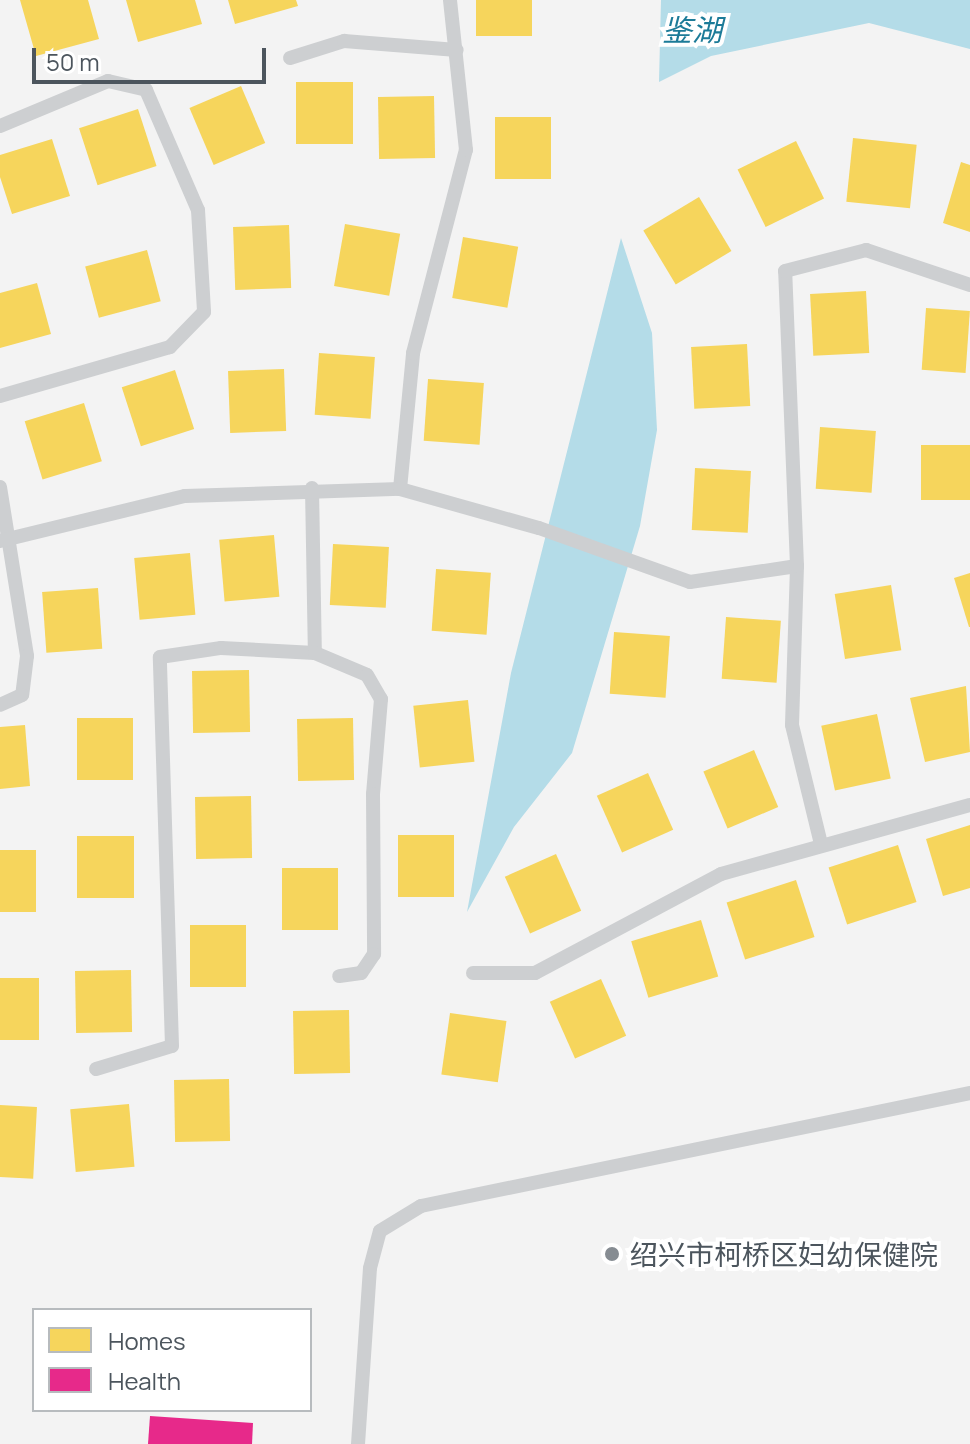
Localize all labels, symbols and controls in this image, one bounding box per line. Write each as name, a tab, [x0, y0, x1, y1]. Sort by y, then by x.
water label: 鉴湖	[662, 12, 722, 48]
scale bar	[36, 32, 270, 82]
text: 50 m	[46, 45, 100, 78]
place label: 绍兴市柯桥区妇幼保健院	[630, 1237, 938, 1271]
marker: 绍兴市柯桥区妇幼保健院	[601, 1243, 623, 1265]
legend	[32, 1308, 312, 1412]
text: Homes	[108, 1324, 186, 1357]
text: Health	[108, 1364, 181, 1397]

